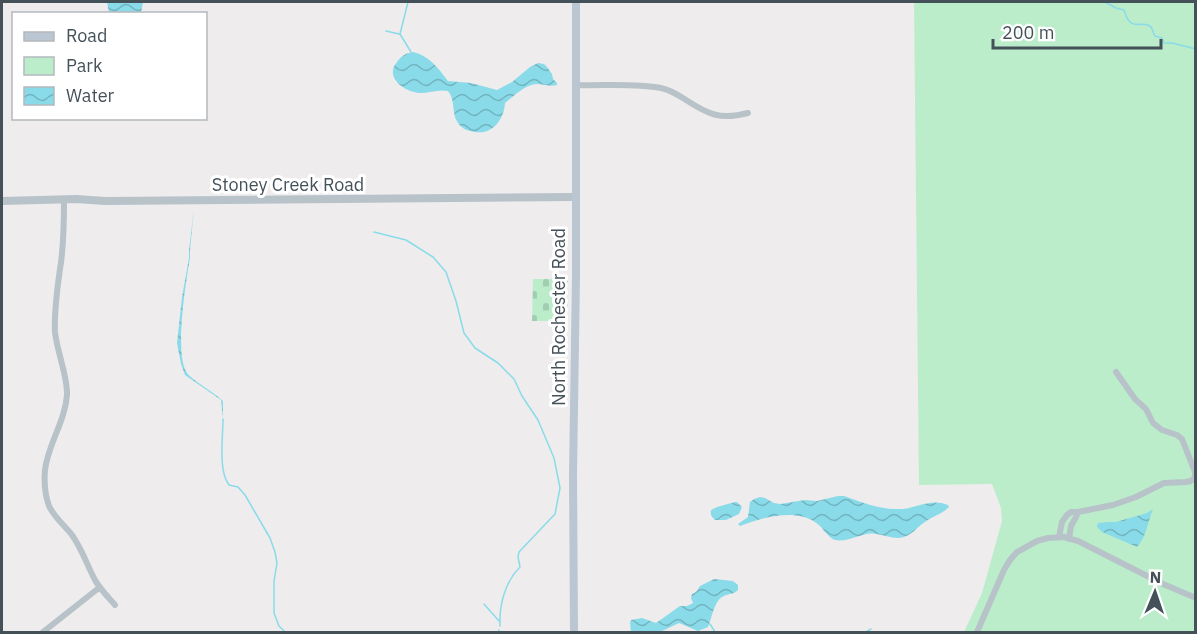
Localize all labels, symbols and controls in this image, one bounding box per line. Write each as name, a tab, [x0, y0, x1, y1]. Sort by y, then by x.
legend	[12, 12, 207, 120]
scale bar	[993, 12, 1161, 50]
text: 200 m	[1002, 21, 1054, 44]
text: Road	[66, 24, 107, 47]
text: Park	[66, 54, 103, 77]
text: Water	[66, 84, 115, 107]
street label: Stoney Creek Road	[212, 173, 364, 196]
street label: North Rochester Road	[547, 228, 570, 406]
north arrow	[1125, 562, 1185, 622]
text: N	[1149, 567, 1162, 587]

